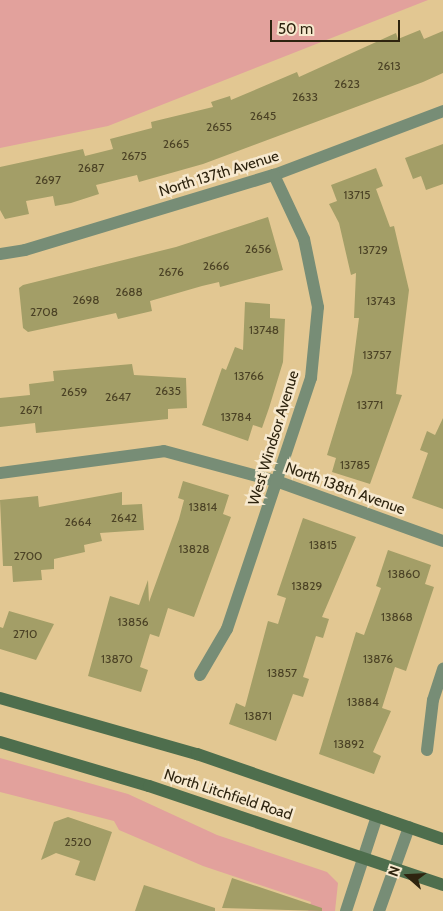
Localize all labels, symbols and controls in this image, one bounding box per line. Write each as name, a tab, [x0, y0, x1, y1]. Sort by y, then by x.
scale bar	[273, 10, 403, 42]
text: 50 m	[278, 20, 313, 38]
house number: 2613	[377, 59, 401, 73]
house number: 2623	[334, 77, 360, 91]
house number: 2633	[292, 90, 318, 104]
house number: 2645	[250, 109, 276, 123]
house number: 2655	[206, 120, 232, 134]
house number: 2665	[163, 137, 189, 151]
street label: North 137th Avenue	[157, 147, 281, 201]
house number: 2675	[121, 149, 147, 163]
house number: 2687	[78, 161, 104, 175]
house number: 2697	[35, 173, 61, 187]
house number: 13715	[344, 188, 370, 202]
house number: 2656	[245, 242, 271, 256]
house number: 13729	[358, 243, 388, 257]
house number: 2666	[203, 259, 229, 273]
house number: 2676	[158, 265, 184, 279]
house number: 2688	[115, 285, 143, 299]
house number: 2698	[72, 293, 100, 307]
house number: 13743	[366, 294, 396, 308]
house number: 2708	[30, 305, 58, 319]
house number: 13748	[249, 323, 279, 337]
house number: 13757	[363, 348, 391, 362]
street label: West Windsor Avenue	[245, 368, 303, 508]
house number: 13766	[234, 369, 264, 383]
house number: 2635	[155, 384, 181, 398]
house number: 2659	[61, 385, 87, 399]
house number: 2647	[105, 390, 131, 404]
house number: 13771	[357, 398, 383, 412]
house number: 2671	[20, 403, 42, 417]
house number: 13784	[221, 410, 251, 424]
house number: 13785	[340, 458, 370, 472]
street label: North 138th Avenue	[283, 459, 407, 519]
house number: 13814	[189, 500, 217, 514]
house number: 2642	[111, 511, 137, 525]
house number: 2664	[65, 515, 91, 529]
house number: 13815	[309, 538, 337, 552]
house number: 13828	[178, 542, 210, 556]
house number: 2700	[14, 549, 42, 563]
house number: 13860	[388, 567, 420, 581]
house number: 13829	[292, 579, 322, 593]
house number: 13868	[381, 610, 413, 624]
house number: 13856	[118, 615, 148, 629]
house number: 2710	[13, 627, 37, 641]
house number: 13870	[101, 652, 133, 666]
house number: 13876	[363, 652, 393, 666]
house number: 13857	[267, 666, 297, 680]
house number: 13884	[347, 695, 379, 709]
house number: 13871	[244, 709, 272, 723]
house number: 13892	[334, 737, 364, 751]
street label: North Litchfield Road	[162, 766, 294, 824]
house number: 2520	[64, 835, 92, 849]
north arrow	[383, 851, 433, 901]
text: N	[384, 864, 404, 879]

